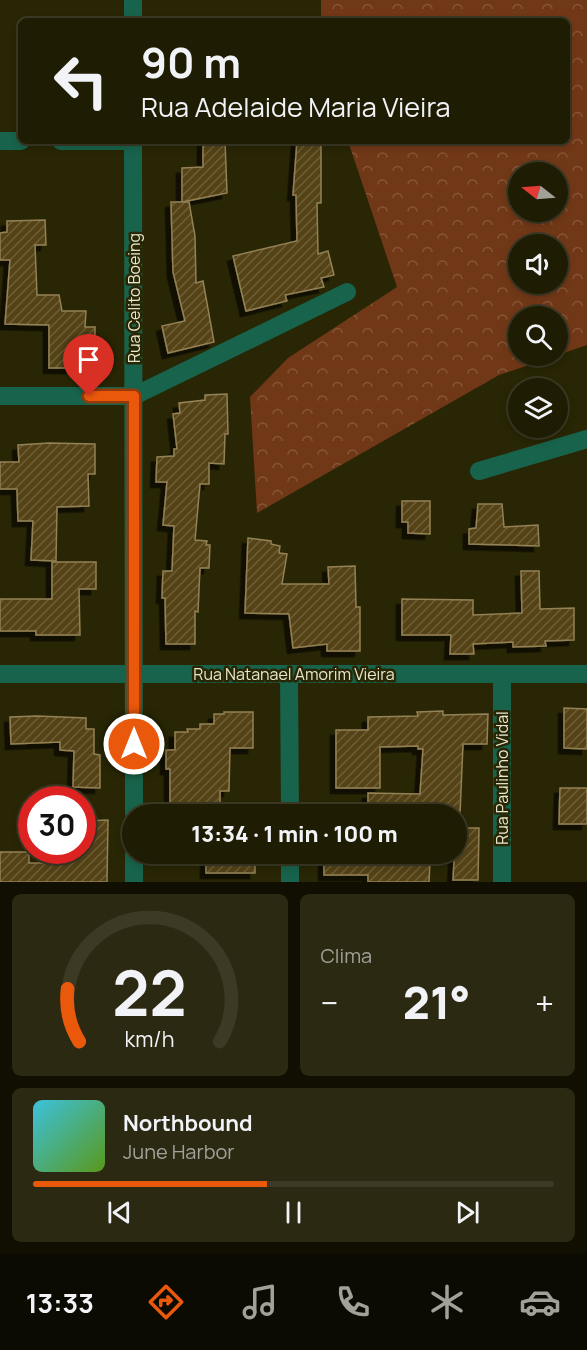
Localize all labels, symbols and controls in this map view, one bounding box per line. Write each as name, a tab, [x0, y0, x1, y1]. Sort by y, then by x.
text: 90 m	[141, 33, 241, 91]
icon: left	[42, 42, 120, 120]
text: Rua Adelaide Maria Vieira	[141, 88, 451, 125]
north arrow	[508, 162, 568, 222]
map controls	[508, 162, 568, 438]
street label: Rua Celito Boeing	[123, 233, 145, 363]
button: sound	[508, 234, 568, 294]
button: search	[508, 306, 568, 366]
pin	[63, 334, 114, 396]
icon: arrive	[72, 343, 105, 376]
button: layers	[508, 378, 568, 438]
street label: Rua Natanael Amorim Vieira	[193, 663, 395, 685]
street label: Rua Paulinho Vidal	[491, 711, 513, 845]
position arrow	[102, 712, 166, 776]
speed limit sign: 30	[18, 786, 96, 864]
text: 13:34 · 1 min · 100 m	[191, 819, 398, 849]
text: Clima	[321, 942, 372, 969]
text: 22	[113, 949, 187, 1035]
text: 21°	[403, 971, 471, 1033]
text: −	[321, 980, 338, 1025]
text: +	[535, 980, 554, 1025]
text: km/h	[125, 1024, 175, 1053]
text: Northbound	[123, 1108, 253, 1138]
text: June Harbor	[123, 1138, 235, 1165]
icon: previous	[103, 1196, 136, 1229]
icon: pause	[277, 1196, 310, 1229]
icon: next	[451, 1196, 484, 1229]
icon: directions	[145, 1281, 187, 1323]
icon: music	[239, 1281, 281, 1323]
icon: phone	[332, 1281, 374, 1323]
icon: climate	[426, 1281, 468, 1323]
icon: car	[519, 1281, 561, 1323]
text: 13:33	[26, 1284, 94, 1321]

